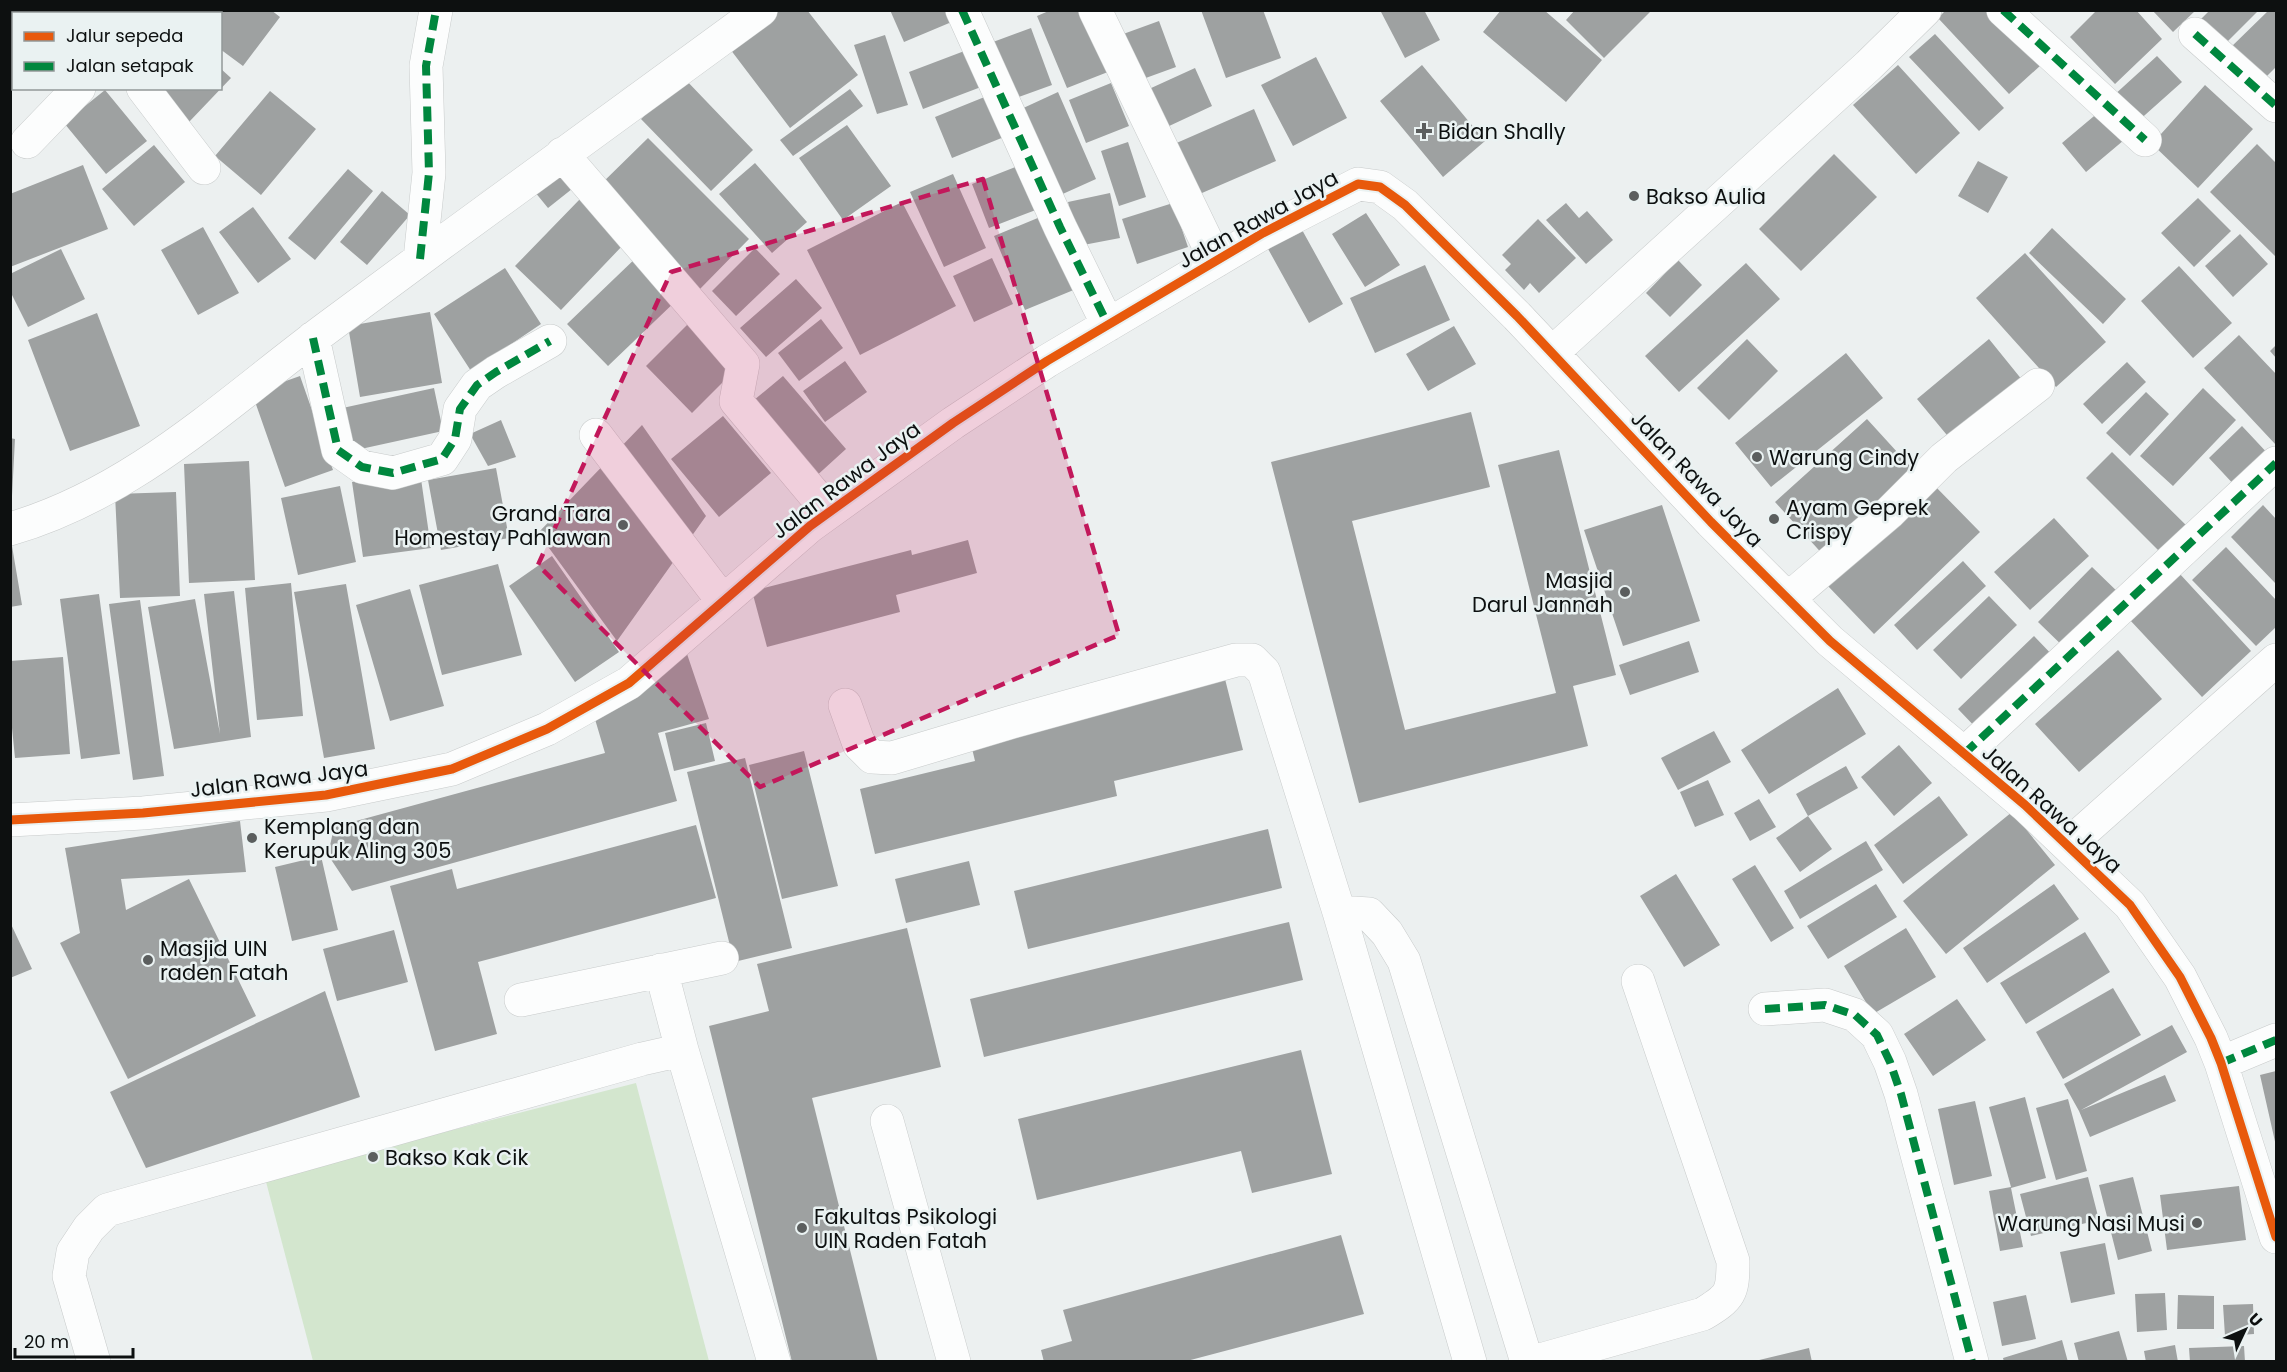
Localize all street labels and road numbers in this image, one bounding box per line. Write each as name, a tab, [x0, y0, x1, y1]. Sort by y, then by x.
street label: Jalan Rawa Jaya	[1173, 163, 1343, 275]
street label: Jalan Rawa Jaya	[1624, 405, 1770, 553]
street label: Jalan Rawa Jaya	[766, 415, 926, 545]
street label: Jalan Rawa Jaya	[1976, 738, 2128, 880]
street label: Jalan Rawa Jaya	[188, 754, 370, 804]

